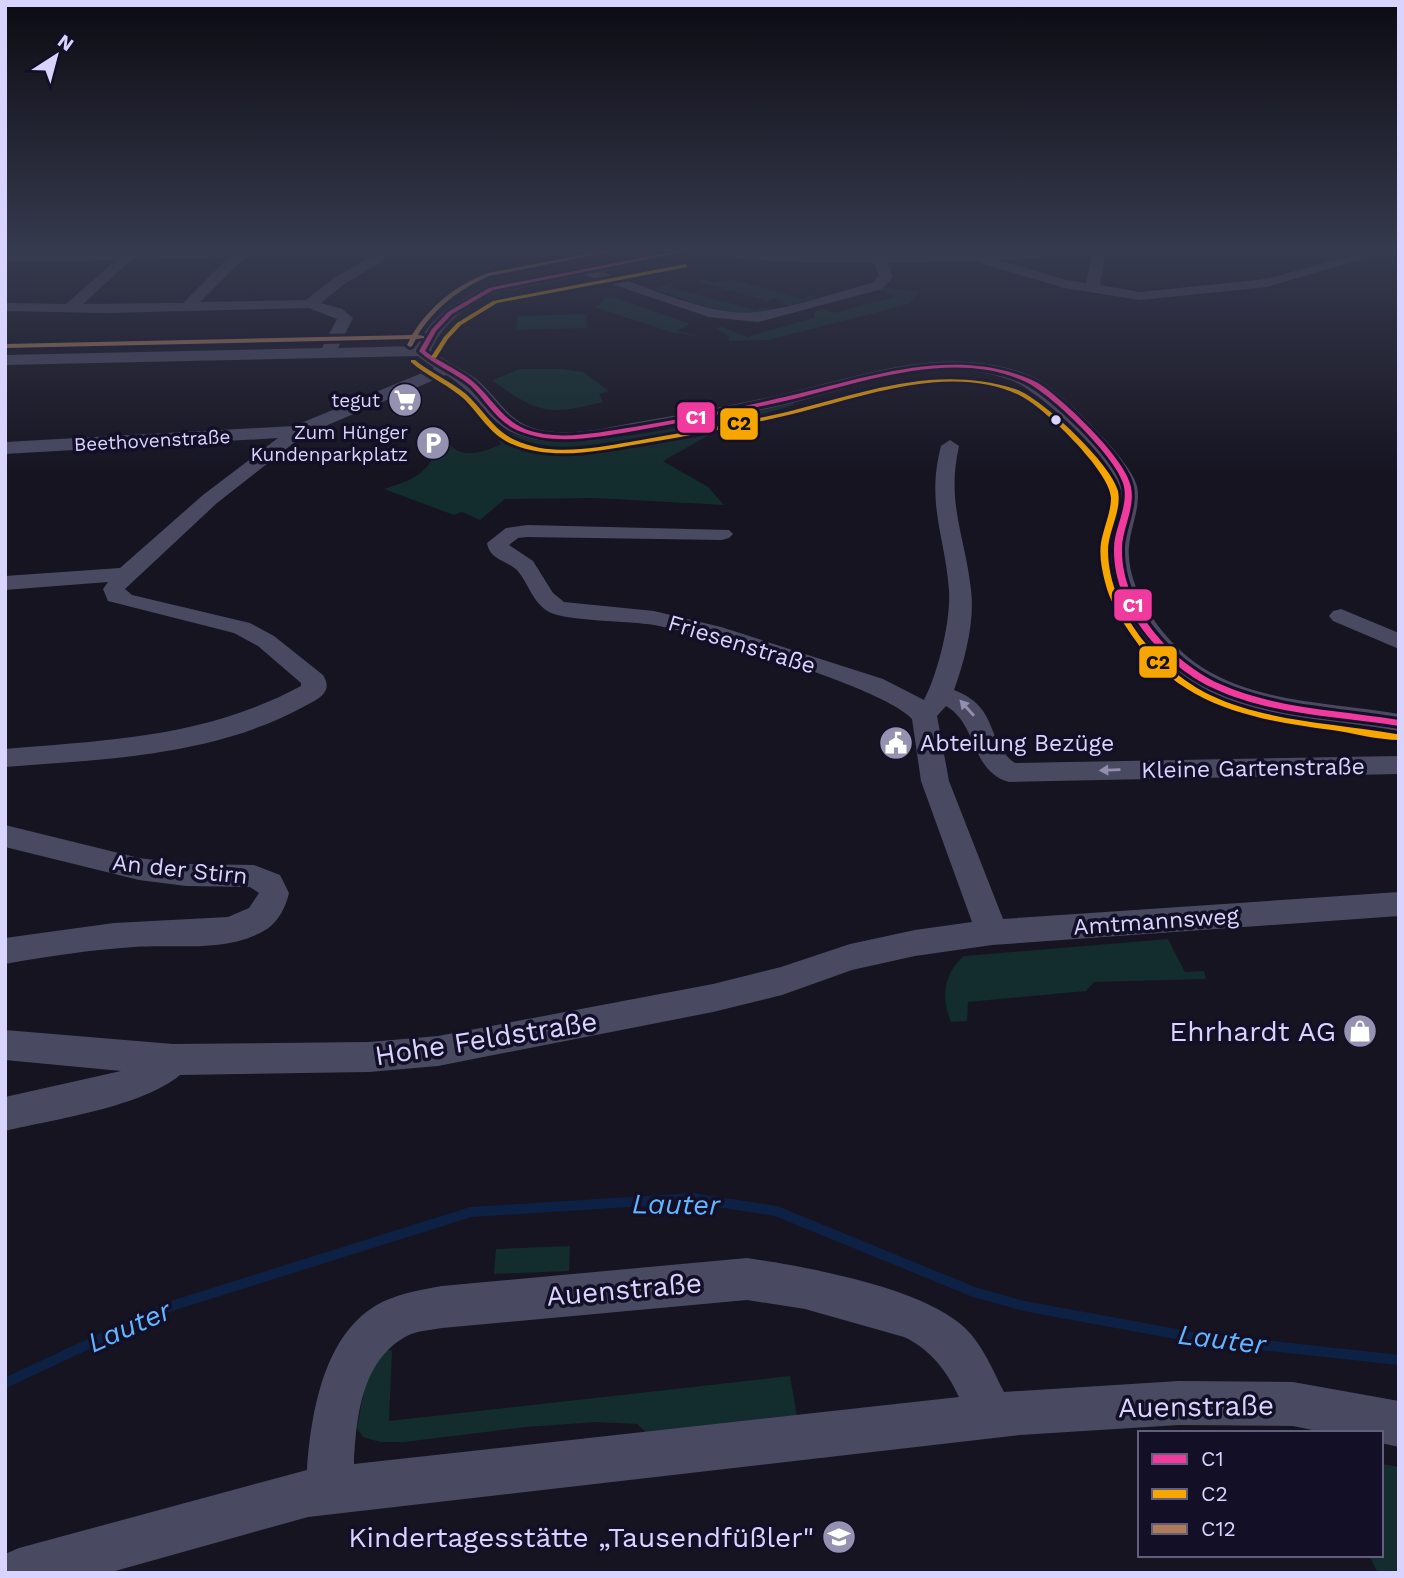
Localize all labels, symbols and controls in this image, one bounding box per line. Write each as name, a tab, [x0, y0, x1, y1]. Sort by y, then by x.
north arrow	[21, 21, 91, 91]
text: N	[53, 29, 78, 56]
supermarket icon: tegut	[386, 381, 424, 419]
place label: tegut	[331, 389, 380, 412]
line badge: C1	[676, 401, 716, 434]
text: C1	[685, 406, 707, 429]
line badge: C2	[719, 407, 759, 441]
text: C2	[727, 412, 751, 435]
unlabelled marker	[1049, 413, 1063, 427]
place label: Zum Hünger Kundenparkplatz	[250, 421, 408, 466]
parking icon: Zum Hünger Kundenparkplatz	[414, 424, 452, 462]
street label: Beethovenstraße	[73, 425, 231, 456]
line badge: C1	[1113, 588, 1153, 622]
text: C1	[1122, 594, 1144, 617]
street label: Friesenstraße	[665, 609, 819, 680]
line badge: C2	[1138, 645, 1178, 679]
text: C2	[1146, 651, 1170, 674]
one-way arrow	[959, 699, 975, 717]
public building icon: Abteilung Bezüge	[877, 724, 915, 762]
place label: Abteilung Bezüge	[920, 730, 1114, 757]
street label: Kleine Gartenstraße	[1141, 753, 1365, 784]
one-way arrow	[1099, 765, 1121, 776]
street label: An der Stirn	[111, 849, 249, 890]
street label: Amtmannsweg	[1072, 902, 1240, 941]
street label: Hohe Feldstraße	[372, 1005, 600, 1072]
shop icon: Ehrhardt AG	[1341, 1012, 1379, 1050]
place label: Ehrhardt AG	[1169, 1015, 1336, 1048]
water label: Lauter	[632, 1187, 721, 1222]
street label: Auenstraße	[545, 1266, 703, 1313]
water label: Lauter	[82, 1293, 177, 1359]
water label: Lauter	[1176, 1318, 1269, 1361]
street label: Auenstraße	[1118, 1389, 1274, 1424]
legend	[1138, 1431, 1383, 1557]
text: C1	[1201, 1446, 1224, 1471]
text: C2	[1201, 1481, 1228, 1506]
text: C12	[1201, 1516, 1236, 1541]
school or university icon: Kindertagesstätte „Tausendfüßler"	[820, 1518, 858, 1556]
place label: Kindertagesstätte „Tausendfüßler"	[348, 1521, 814, 1554]

